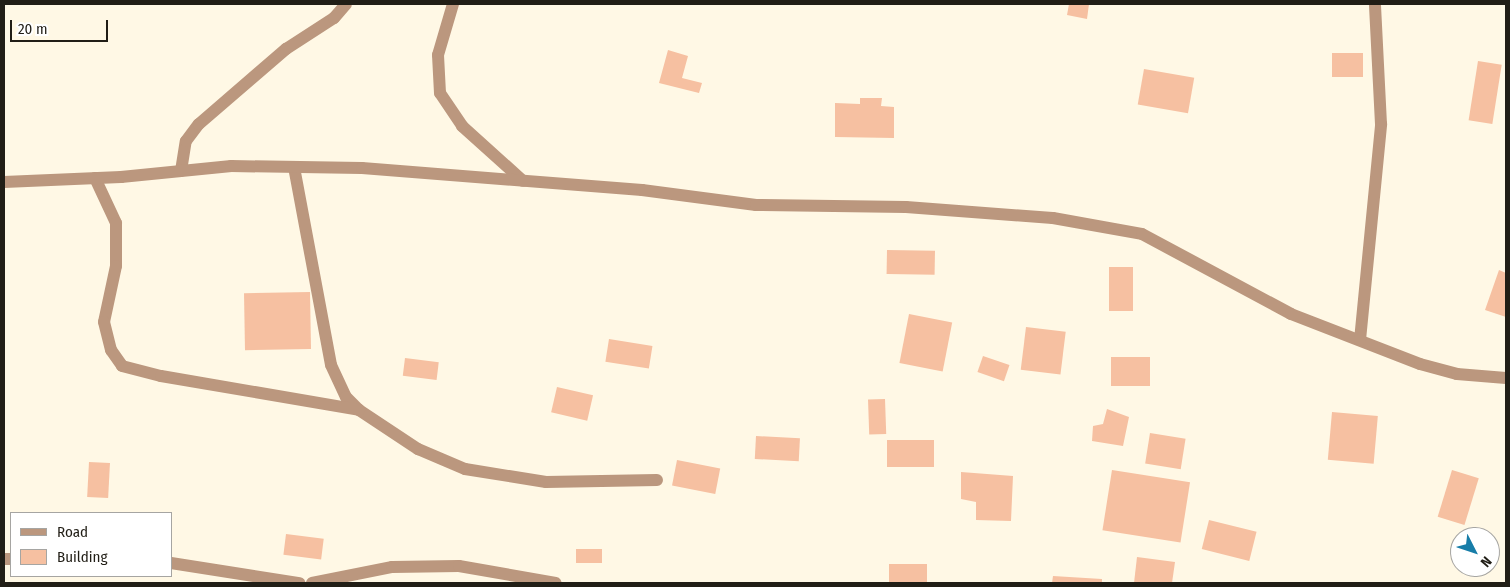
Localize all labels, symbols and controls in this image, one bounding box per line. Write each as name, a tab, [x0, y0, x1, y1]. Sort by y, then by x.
scale bar	[12, 10, 110, 42]
text: 20 m	[18, 20, 48, 38]
legend	[10, 512, 172, 577]
text: Road	[57, 523, 88, 541]
north arrow	[1450, 527, 1500, 577]
text: Building	[57, 548, 108, 566]
text: N	[1477, 553, 1495, 570]

